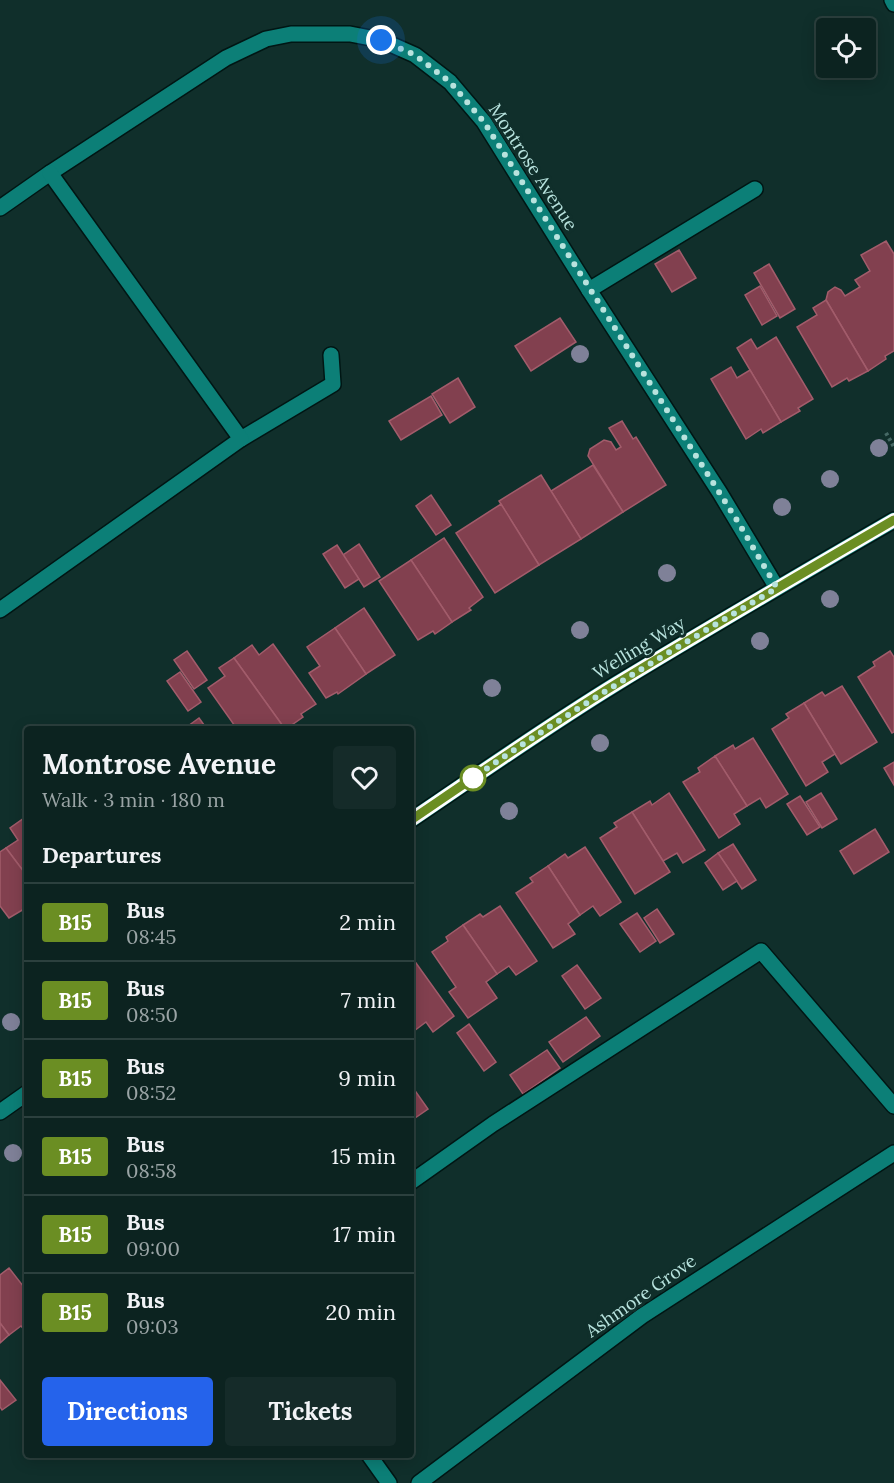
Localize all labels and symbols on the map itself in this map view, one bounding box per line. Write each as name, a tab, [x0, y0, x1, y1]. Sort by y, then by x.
your location	[366, 25, 396, 55]
street label: Montrose Avenue	[484, 99, 583, 235]
street label: Welling Way	[589, 611, 689, 684]
unlabelled marker	[460, 765, 486, 791]
street label: Ashmore Grove	[580, 1249, 701, 1343]

